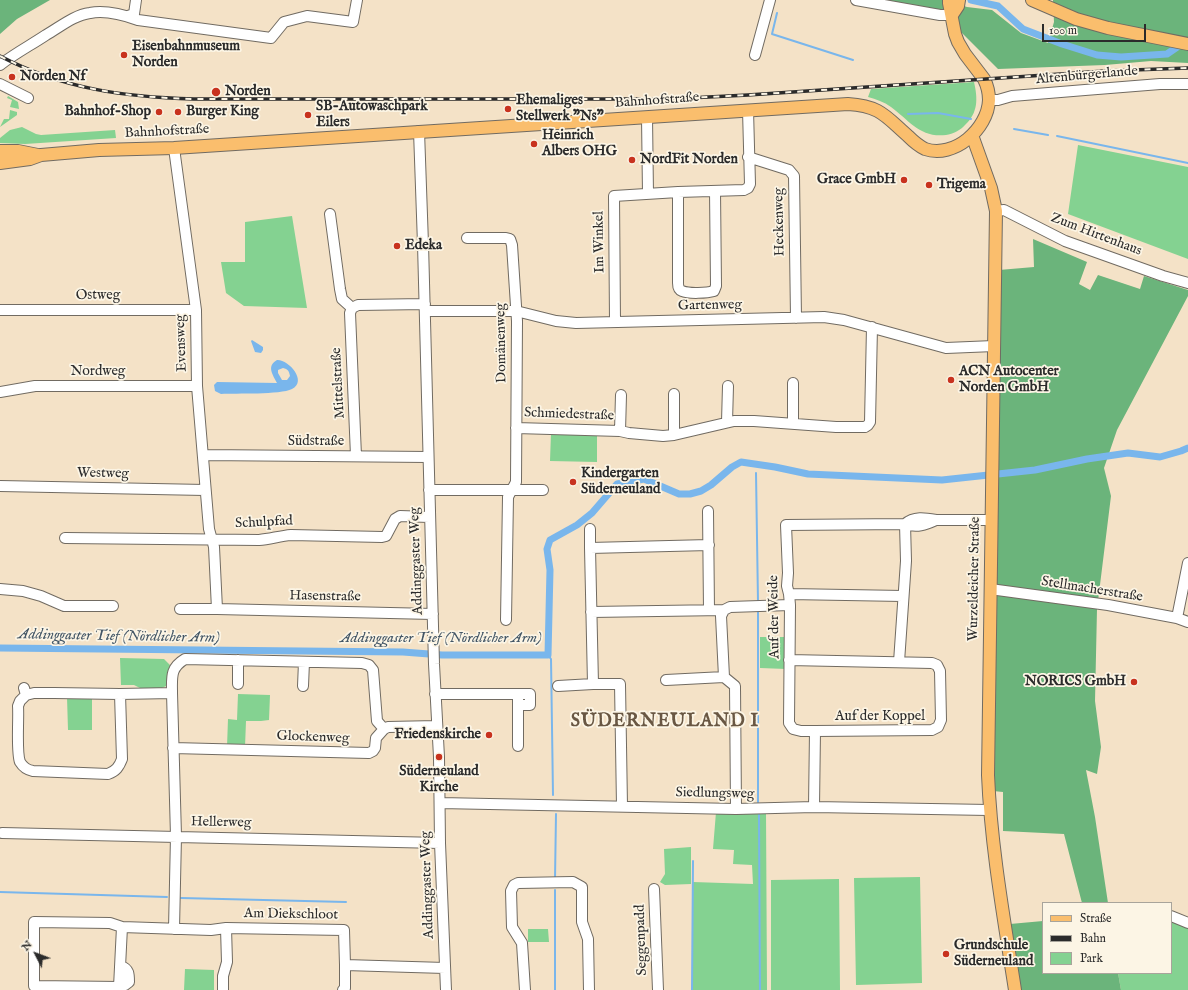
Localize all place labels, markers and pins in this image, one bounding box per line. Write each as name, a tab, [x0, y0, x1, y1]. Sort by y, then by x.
place label: Eisenbahnmuseum Norden	[132, 39, 240, 72]
marker: Eisenbahnmuseum Norden	[119, 50, 129, 60]
place label: Norden Nf	[20, 69, 86, 85]
marker: Norden Nf	[7, 72, 17, 82]
place label: Norden	[225, 84, 271, 100]
marker: Norden	[210, 86, 222, 98]
place label: Ehemaliges Stellwerk "Ns"	[516, 93, 604, 126]
place label: SB-Autowaschpark Eilers	[316, 99, 428, 132]
place label: Bahnhof-Shop	[65, 104, 151, 120]
place label: Burger King	[186, 104, 259, 120]
marker: Ehemaliges Stellwerk "Ns"	[503, 104, 513, 114]
marker: Bahnhof-Shop	[154, 107, 164, 117]
marker: Burger King	[173, 107, 183, 117]
marker: SB-Autowaschpark Eilers	[303, 110, 313, 120]
place label: Heinrich Albers OHG	[542, 128, 617, 160]
marker: Heinrich Albers OHG	[529, 139, 539, 149]
place label: NordFit Norden	[640, 152, 738, 168]
marker: NordFit Norden	[627, 155, 637, 165]
place label: Grace GmbH	[817, 172, 896, 188]
marker: Grace GmbH	[899, 175, 909, 185]
place label: Trigema	[937, 177, 986, 193]
marker: Trigema	[924, 180, 934, 190]
place label: Edeka	[405, 238, 442, 254]
marker: Edeka	[392, 241, 402, 251]
place label: ACN Autocenter Norden GmbH	[959, 364, 1059, 396]
marker: ACN Autocenter Norden GmbH	[946, 375, 956, 385]
place label: Kindergarten Süderneuland	[581, 466, 660, 498]
marker: Kindergarten Süderneuland	[568, 477, 578, 487]
place label: NORICS GmbH	[1025, 674, 1126, 690]
marker: NORICS GmbH	[1129, 677, 1139, 687]
place label: Friedenskirche	[395, 727, 481, 743]
marker: Friedenskirche	[484, 730, 494, 740]
marker: Süderneuland Kirche	[434, 752, 444, 762]
place label: Süderneuland Kirche	[399, 764, 479, 796]
place label: Grundschule Süderneuland	[954, 938, 1033, 970]
marker: Grundschule Süderneuland	[941, 949, 951, 959]

